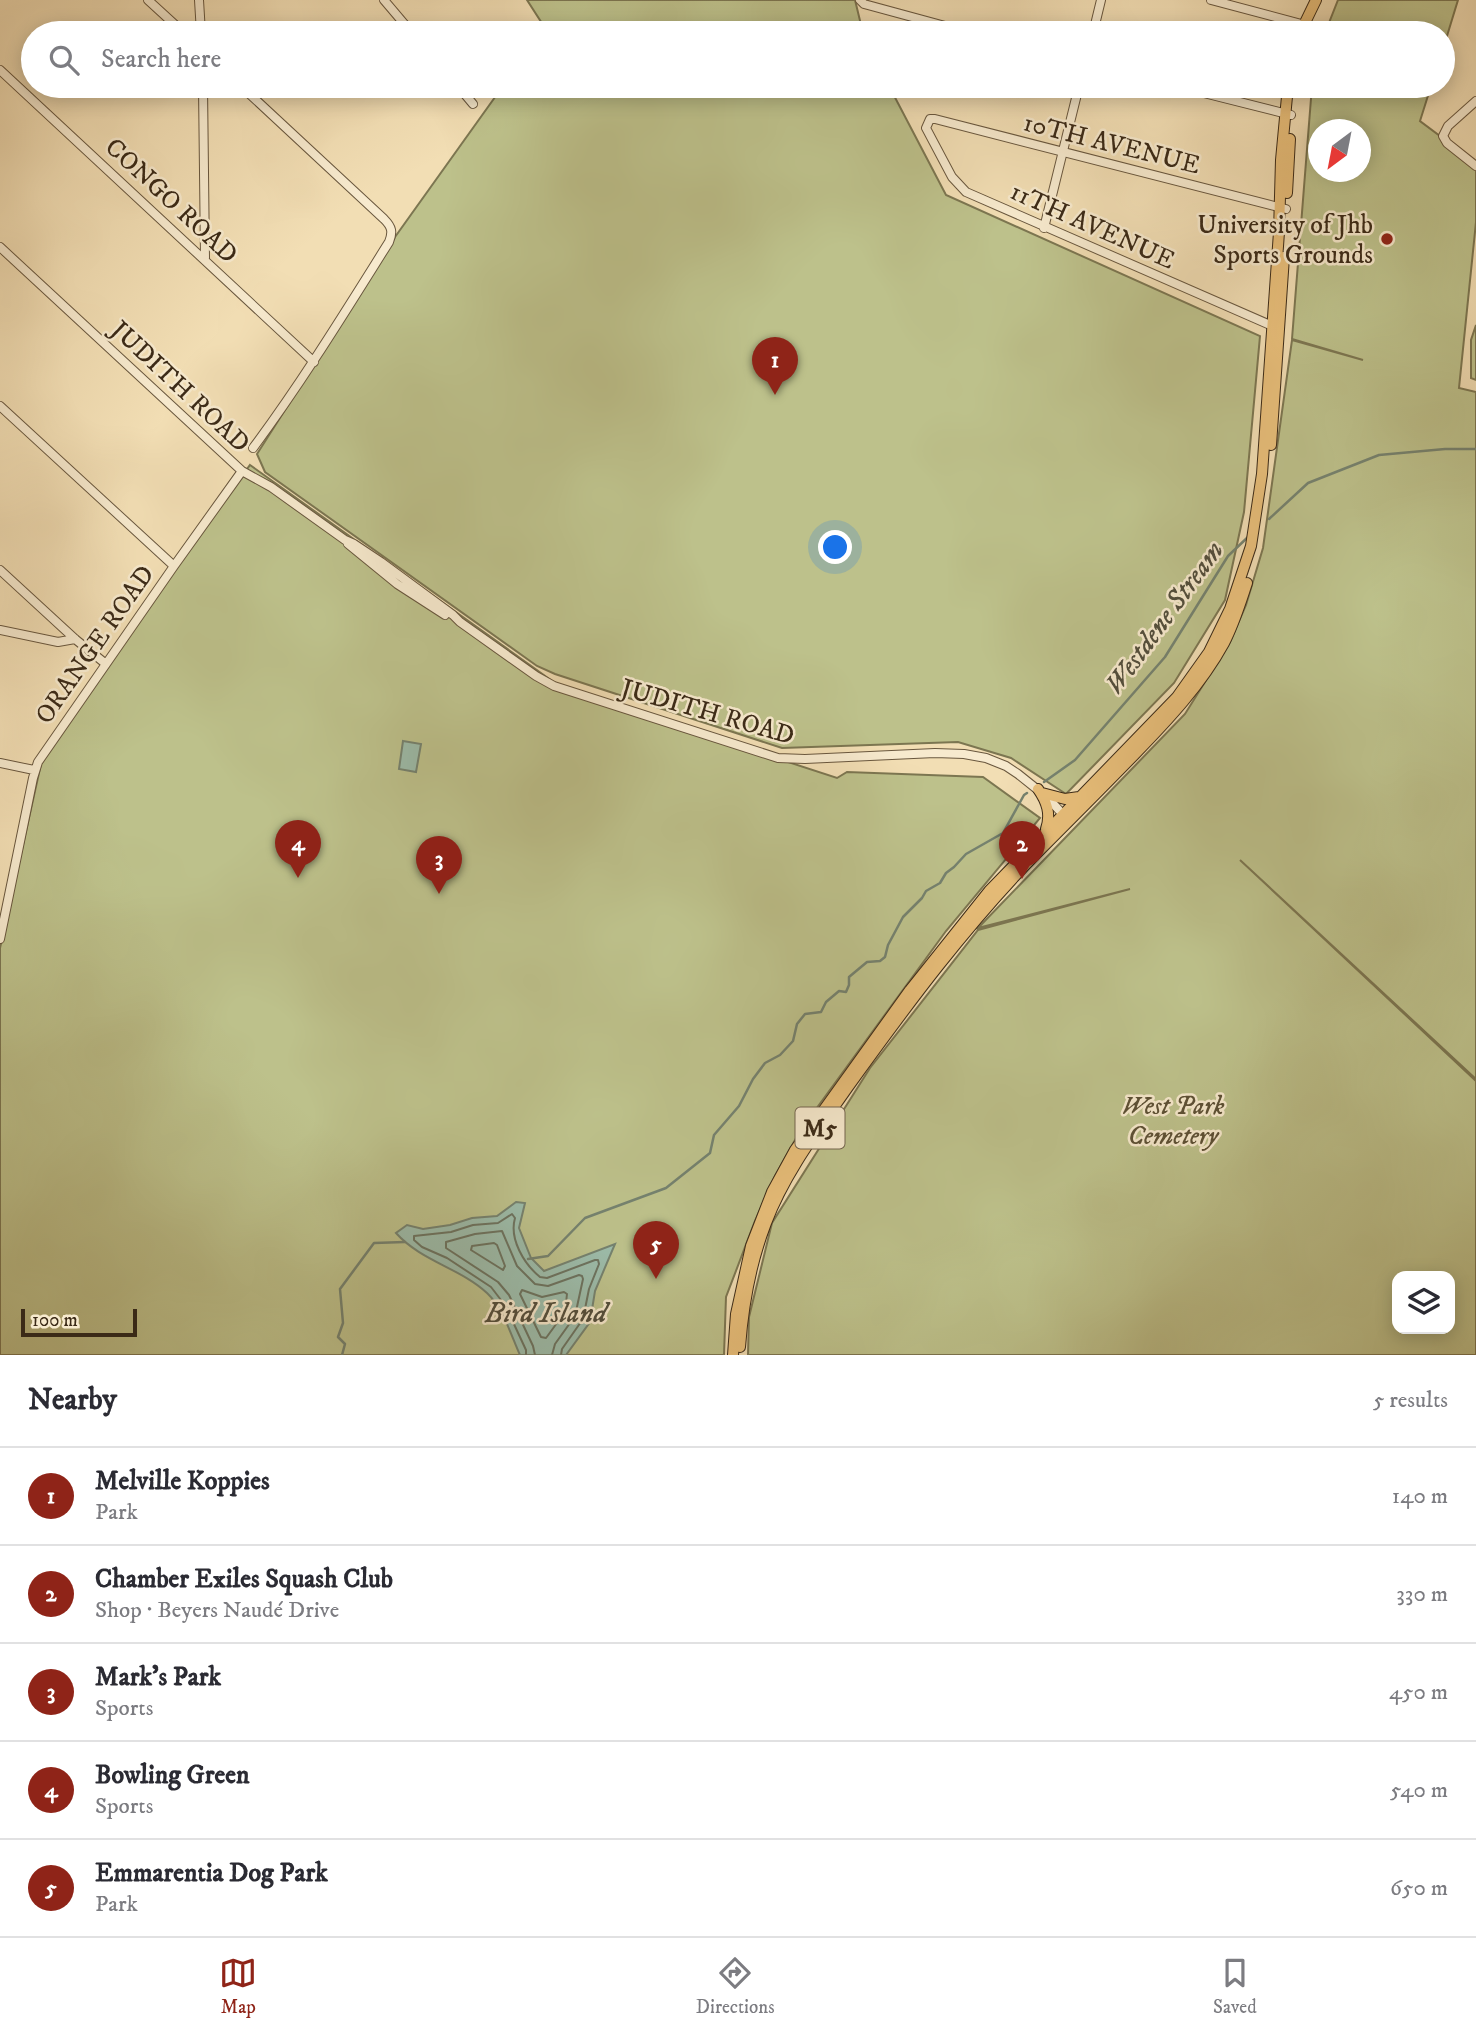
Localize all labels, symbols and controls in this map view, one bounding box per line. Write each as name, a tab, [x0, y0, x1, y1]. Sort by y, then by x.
search box	[21, 21, 1455, 98]
icon: search	[45, 41, 83, 79]
text: Search here	[101, 43, 221, 76]
street label: 10TH AVENUE	[1020, 107, 1204, 182]
north arrow	[1308, 119, 1371, 182]
street label: CONGO ROAD	[98, 131, 244, 271]
street label: 11TH AVENUE	[1005, 175, 1180, 277]
place label: University of Jhb Sports Grounds	[1197, 209, 1373, 272]
marker: University of Jhb Sports Grounds	[1379, 231, 1395, 247]
street label: JUDITH ROAD	[102, 313, 257, 460]
pin: 1	[752, 337, 798, 395]
your location	[818, 530, 852, 564]
water label: Westdene Stream	[1097, 534, 1232, 702]
street label: ORANGE ROAD	[28, 559, 162, 731]
street label: JUDITH ROAD	[615, 671, 798, 753]
pin: 4	[275, 820, 321, 878]
pin: 2	[999, 821, 1045, 879]
pin: 3	[416, 836, 462, 894]
park label: West Park Cemetery	[1122, 1090, 1225, 1153]
road number: M5	[796, 1108, 844, 1148]
pin: 5	[633, 1221, 679, 1279]
map controls	[1392, 1271, 1455, 1334]
button: layers	[1392, 1271, 1455, 1334]
water label: Bird Island	[484, 1296, 611, 1331]
scale bar	[21, 1306, 136, 1338]
text: 100 m	[32, 1309, 78, 1332]
text: Nearby	[28, 1382, 117, 1419]
text: 5 results	[1373, 1386, 1448, 1415]
text: Melville Koppies	[95, 1465, 270, 1498]
text: 1	[47, 1482, 55, 1511]
text: 140 m	[1392, 1482, 1448, 1511]
text: Park	[95, 1498, 138, 1527]
text: Chamber Exiles Squash Club	[95, 1563, 393, 1596]
text: 2	[45, 1580, 57, 1609]
text: 330 m	[1396, 1580, 1448, 1609]
text: Shop · Beyers Naudé Drive	[95, 1596, 339, 1625]
text: Mark's Park	[95, 1661, 221, 1694]
text: 3	[47, 1678, 55, 1707]
text: 450 m	[1389, 1678, 1448, 1707]
text: Sports	[95, 1694, 153, 1723]
text: Bowling Green	[95, 1759, 250, 1792]
text: 4	[44, 1776, 58, 1805]
text: 540 m	[1390, 1776, 1448, 1805]
text: Sports	[95, 1792, 153, 1821]
text: Emmarentia Dog Park	[95, 1857, 328, 1890]
text: 5	[45, 1874, 57, 1903]
text: 650 m	[1390, 1874, 1448, 1903]
text: Park	[95, 1890, 138, 1919]
tab: Map	[219, 1954, 257, 2019]
tab: Directions	[696, 1954, 775, 2019]
tab: Saved	[1213, 1954, 1257, 2019]

